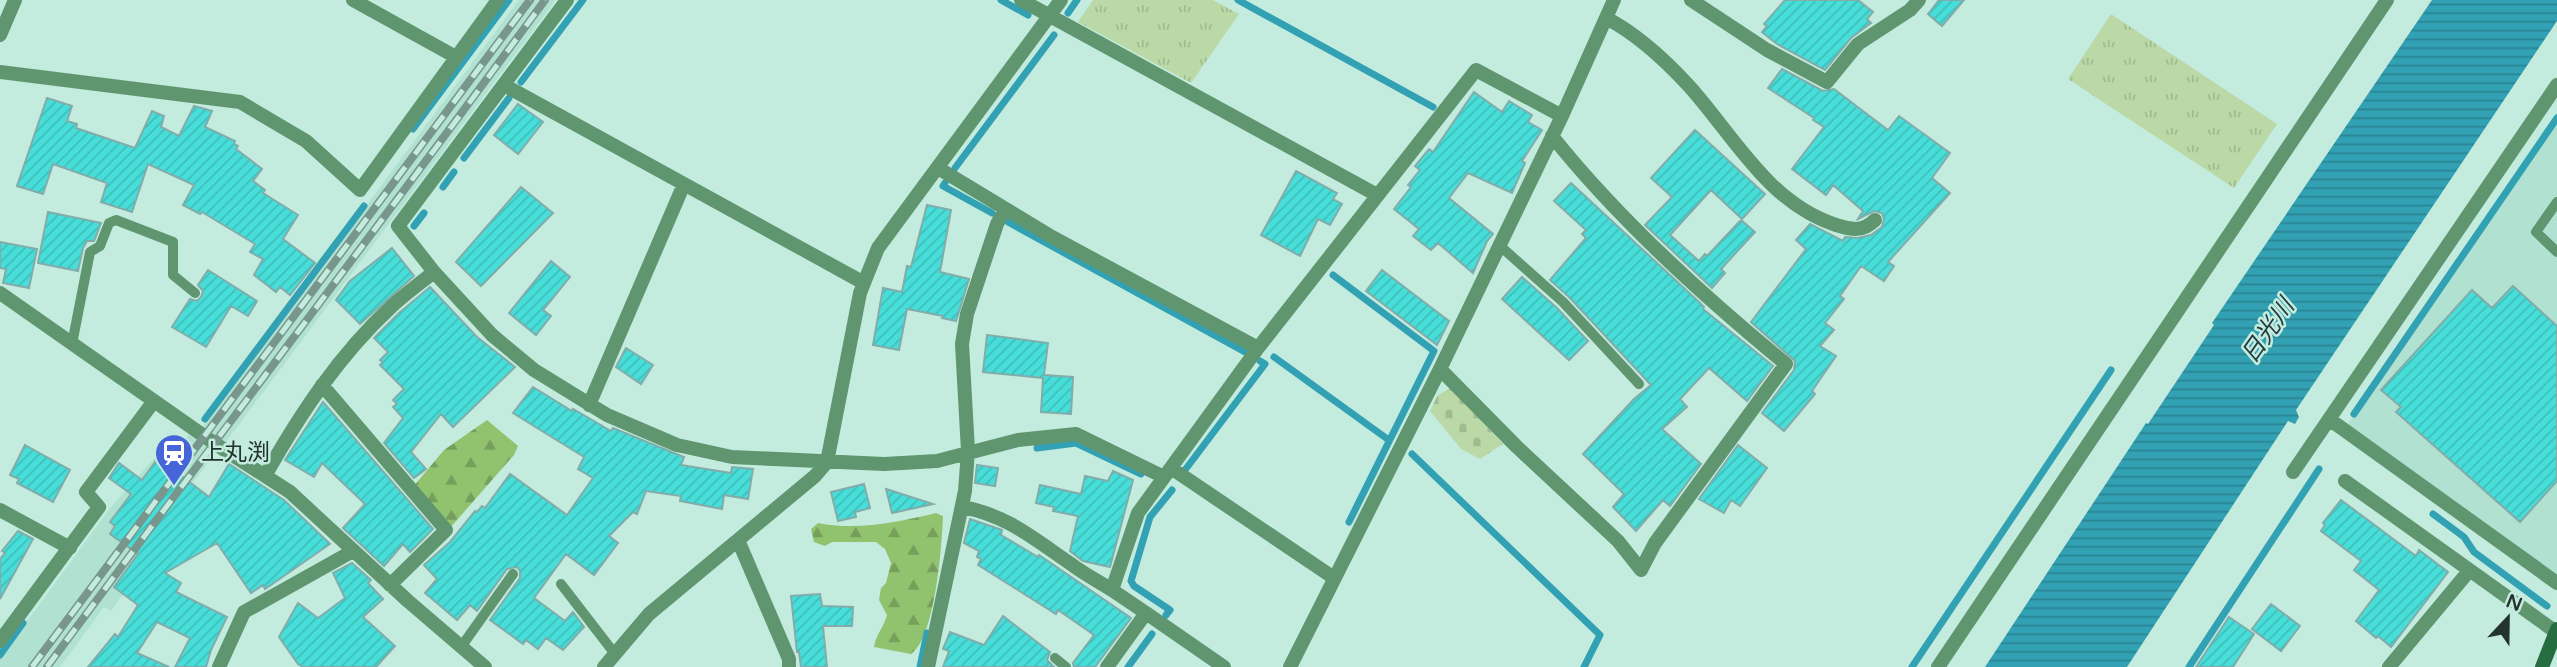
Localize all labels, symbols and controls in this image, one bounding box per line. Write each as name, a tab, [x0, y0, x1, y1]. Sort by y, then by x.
water label: 日光川	[2235, 291, 2302, 369]
station icon: 上丸渕	[153, 432, 195, 487]
place label: 上丸渕	[201, 439, 270, 467]
north arrow	[2473, 583, 2543, 653]
text: N	[2503, 590, 2525, 616]

